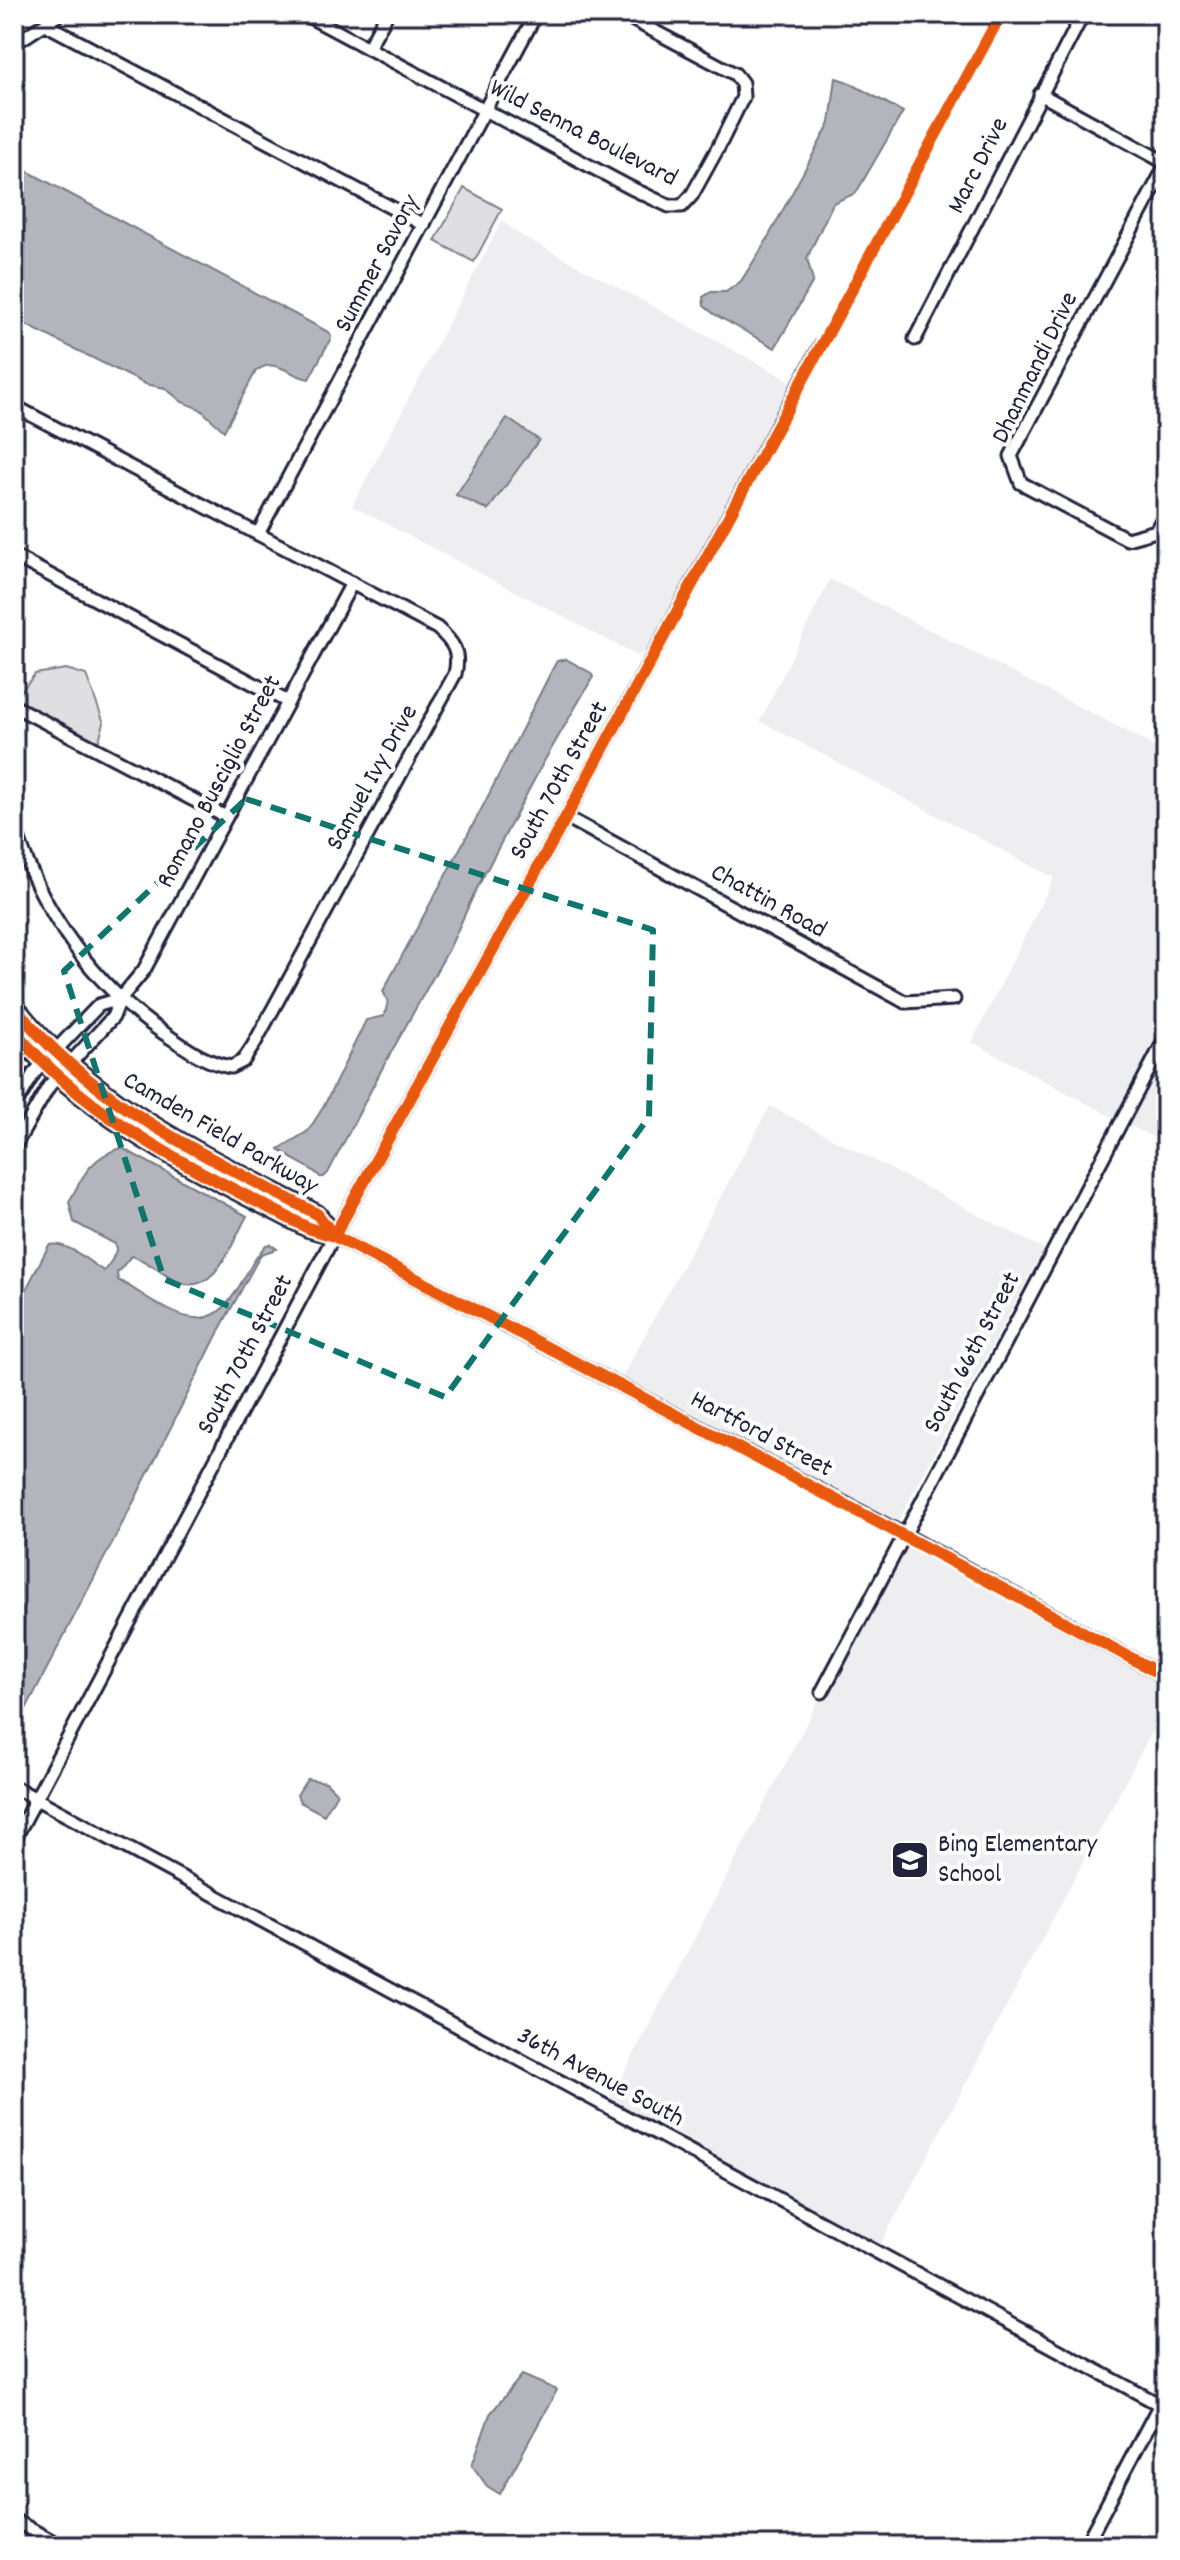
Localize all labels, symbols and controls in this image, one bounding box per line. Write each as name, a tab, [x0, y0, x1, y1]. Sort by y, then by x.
street label: Wild Senna Boulevard	[483, 71, 683, 197]
street label: Marc Drive	[939, 111, 1019, 221]
street label: Summer Savory	[326, 188, 430, 340]
street label: Dhanmandi Drive	[983, 286, 1089, 450]
street label: Romano Busciglio Street	[148, 669, 292, 895]
street label: South 70th Street	[501, 695, 619, 867]
street label: Samuel Ivy Drive	[318, 698, 428, 858]
street label: Chattin Road	[703, 855, 833, 949]
street label: Camden Field Parkway	[115, 1063, 325, 1205]
street label: South 66th Street	[915, 1265, 1031, 1440]
street label: South 70th Street	[188, 1268, 304, 1442]
street label: Hartford Street	[683, 1382, 839, 1488]
place label: Bing Elementary School	[938, 1827, 1098, 1894]
school or university icon: Bing Elementary School	[889, 1839, 931, 1881]
street label: 36th Avenue South	[510, 2018, 690, 2138]

